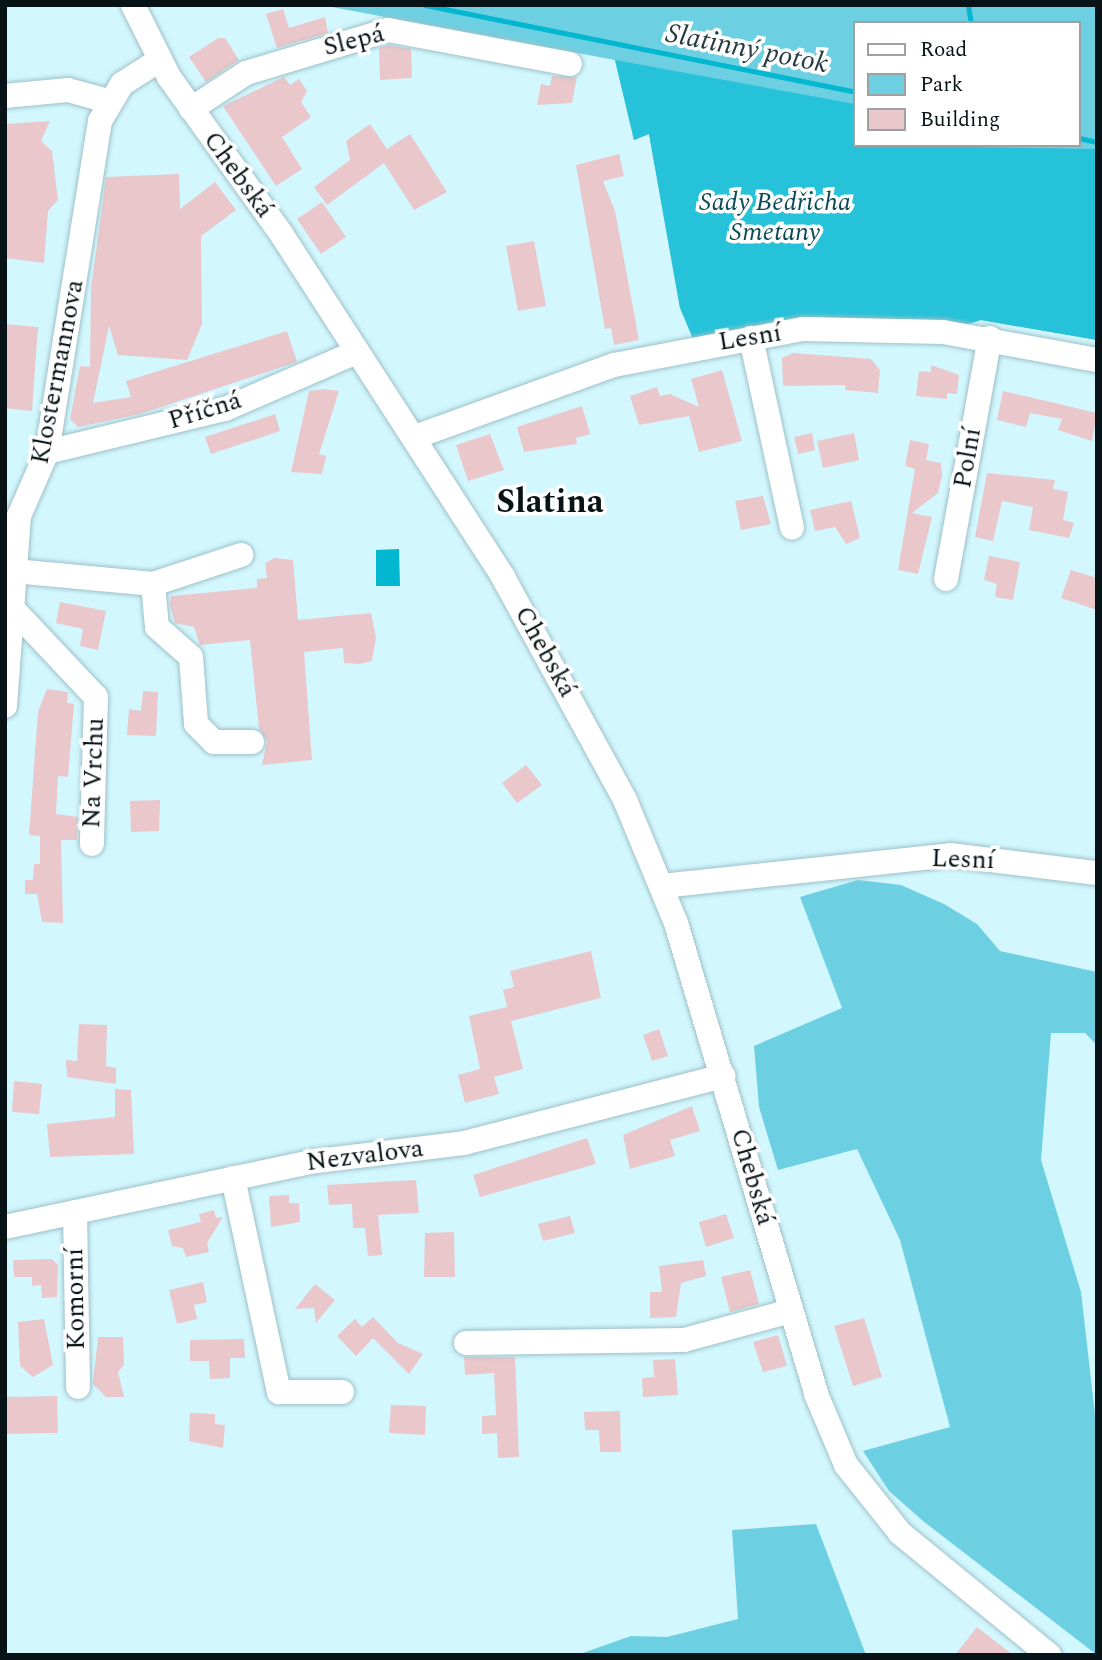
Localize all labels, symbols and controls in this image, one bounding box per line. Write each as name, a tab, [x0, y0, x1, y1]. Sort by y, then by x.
water label: Slatinný potok	[663, 17, 831, 81]
street label: Slepá	[320, 18, 388, 64]
legend	[853, 21, 1081, 147]
text: Road	[920, 34, 967, 66]
text: Park	[920, 69, 963, 101]
text: Building	[920, 104, 1000, 136]
street label: Chebská	[196, 126, 280, 224]
park label: Sady Bedřicha Smetany	[699, 187, 851, 248]
street label: Klostermannova	[25, 277, 91, 467]
street label: Lesní	[716, 318, 784, 358]
street label: Příčná	[165, 385, 245, 437]
street label: Polní	[947, 425, 989, 491]
district label: Slatina	[496, 483, 604, 523]
street label: Chebská	[507, 601, 583, 703]
street label: Na Vrchu	[76, 717, 112, 829]
street label: Lesní	[931, 843, 995, 877]
street label: Chebská	[723, 1125, 781, 1229]
street label: Nezvalova	[305, 1133, 425, 1179]
street label: Komorní	[60, 1248, 92, 1350]

